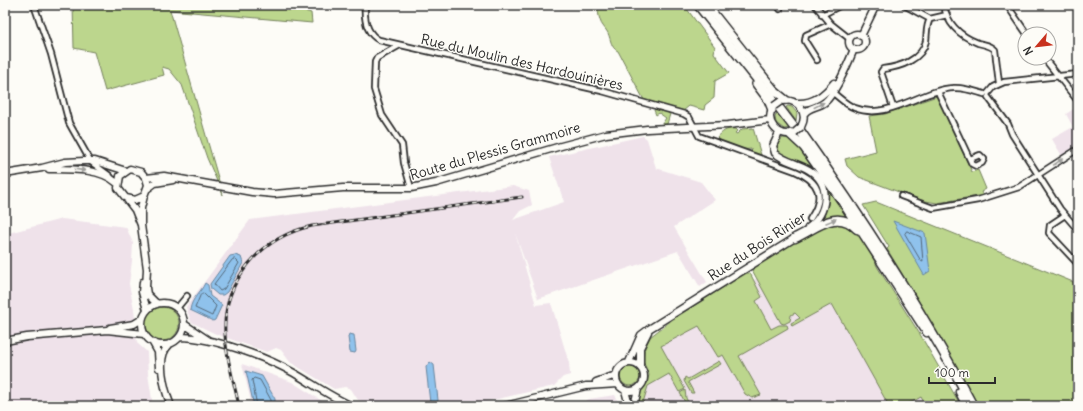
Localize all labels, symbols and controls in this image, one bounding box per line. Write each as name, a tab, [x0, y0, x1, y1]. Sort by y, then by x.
north arrow	[1017, 26, 1057, 66]
street label: Rue du Moulin des Hardouinières	[419, 30, 625, 94]
text: N	[1020, 44, 1036, 57]
one-way arrow	[813, 101, 825, 108]
street label: Route du Plessis Grammoire	[408, 118, 582, 184]
one-way arrow	[1053, 158, 1063, 166]
one-way arrow	[74, 167, 87, 173]
street label: Rue du Bois Rinier	[704, 207, 810, 285]
one-way arrow	[825, 218, 836, 224]
scale bar	[929, 359, 995, 385]
text: 100 m	[935, 365, 969, 380]

